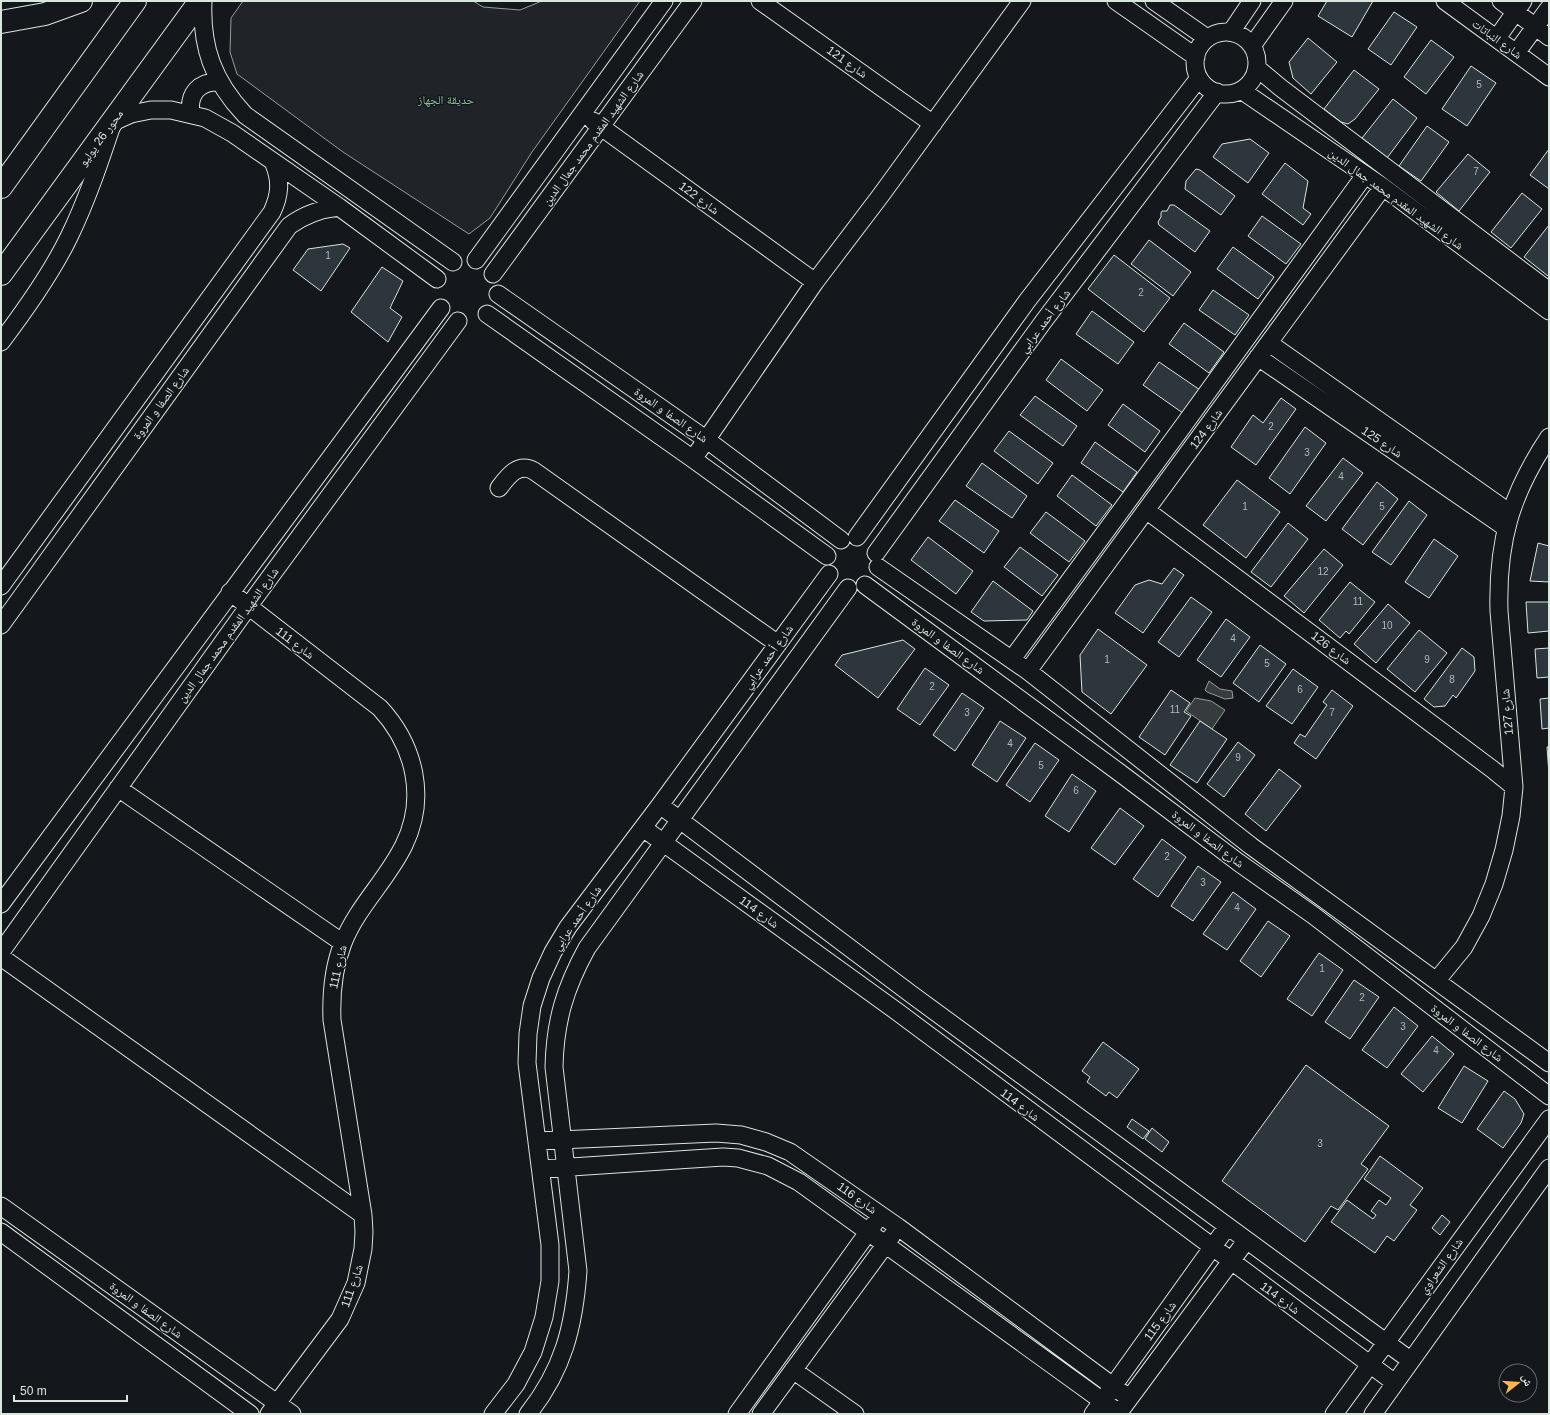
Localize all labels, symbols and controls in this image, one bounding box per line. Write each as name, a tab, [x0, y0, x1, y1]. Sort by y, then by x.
street label: شارع النباتات	[1469, 16, 1525, 63]
street label: شارع 121	[823, 43, 870, 82]
street label: شارع الشهيد المقدم محمد جمال الدين	[539, 68, 647, 209]
house number: 5	[1476, 79, 1482, 90]
park label: حديقة الجهاز	[417, 93, 475, 107]
street label: محور 26 يوليو	[76, 107, 126, 169]
street label: شارع الشهيد المقدم محمد جمال الدين	[1325, 145, 1466, 253]
house number: 7	[1473, 166, 1479, 177]
street label: شارع 122	[676, 179, 722, 218]
house number: 1	[325, 250, 331, 261]
street label: شارع أحمد عرابي	[1017, 286, 1076, 357]
house number: 2	[1138, 287, 1144, 298]
street label: شارع الصفا و المروة	[130, 364, 193, 443]
street label: شارع الصفا و المروة	[631, 384, 711, 446]
street label: شارع 124	[1187, 406, 1226, 452]
house number: 2	[1268, 421, 1274, 432]
street label: شارع 125	[1358, 423, 1405, 462]
house number: 3	[1304, 447, 1310, 458]
house number: 4	[1338, 471, 1344, 482]
house number: 1	[1242, 501, 1248, 512]
house number: 5	[1379, 501, 1385, 512]
street label: شارع الشهيد المقدم محمد جمال الدين	[174, 565, 282, 706]
house number: 12	[1317, 566, 1329, 577]
house number: 11	[1353, 596, 1364, 607]
street label: شارع الصفا و المروة	[908, 615, 987, 678]
house number: 10	[1381, 620, 1393, 631]
street label: شارع أحمد عرابي	[740, 622, 799, 694]
street label: شارع 111	[272, 624, 317, 663]
street label: شارع 126	[1308, 629, 1354, 668]
house number: 4	[1230, 633, 1236, 644]
house number: 1	[1104, 654, 1110, 665]
house number: 9	[1424, 654, 1430, 665]
house number: 5	[1264, 658, 1270, 669]
house number: 8	[1449, 674, 1455, 685]
house number: 2	[929, 681, 935, 692]
house number: 6	[1297, 684, 1303, 695]
street label: شارع 127	[1498, 688, 1517, 736]
house number: 11	[1170, 704, 1181, 715]
house number: 3	[964, 707, 970, 718]
house number: 7	[1329, 707, 1335, 718]
house number: 4	[1007, 738, 1013, 749]
house number: 9	[1235, 752, 1241, 763]
house number: 5	[1038, 760, 1044, 771]
house number: 6	[1073, 785, 1079, 796]
street label: شارع الصفا و المروة	[1169, 807, 1247, 871]
house number: 2	[1164, 851, 1170, 862]
house number: 3	[1200, 877, 1206, 888]
street label: شارع أحمد عرابي	[549, 883, 607, 955]
street label: شارع 114	[736, 893, 782, 932]
house number: 4	[1234, 902, 1240, 913]
street label: شارع 111	[326, 944, 351, 990]
house number: 1	[1319, 963, 1325, 974]
house number: 2	[1359, 992, 1365, 1003]
street label: شارع الصفا و المروة	[1428, 1001, 1506, 1065]
house number: 3	[1400, 1021, 1406, 1032]
house number: 4	[1433, 1045, 1439, 1056]
street label: شارع 114	[997, 1086, 1042, 1125]
house number: 3	[1317, 1138, 1323, 1149]
street label: شارع 116	[834, 1179, 880, 1218]
street label: شارع الشعراوي	[1416, 1235, 1468, 1298]
street label: شارع 111	[338, 1263, 367, 1310]
street label: شارع الصفا و المروة	[106, 1279, 185, 1342]
street label: شارع 114	[1257, 1279, 1303, 1318]
street label: شارع 115	[1141, 1298, 1180, 1344]
north arrow	[1498, 1363, 1538, 1403]
text: ش	[1518, 1373, 1535, 1388]
scale bar	[14, 1377, 127, 1403]
text: 50 m	[20, 1384, 47, 1398]

